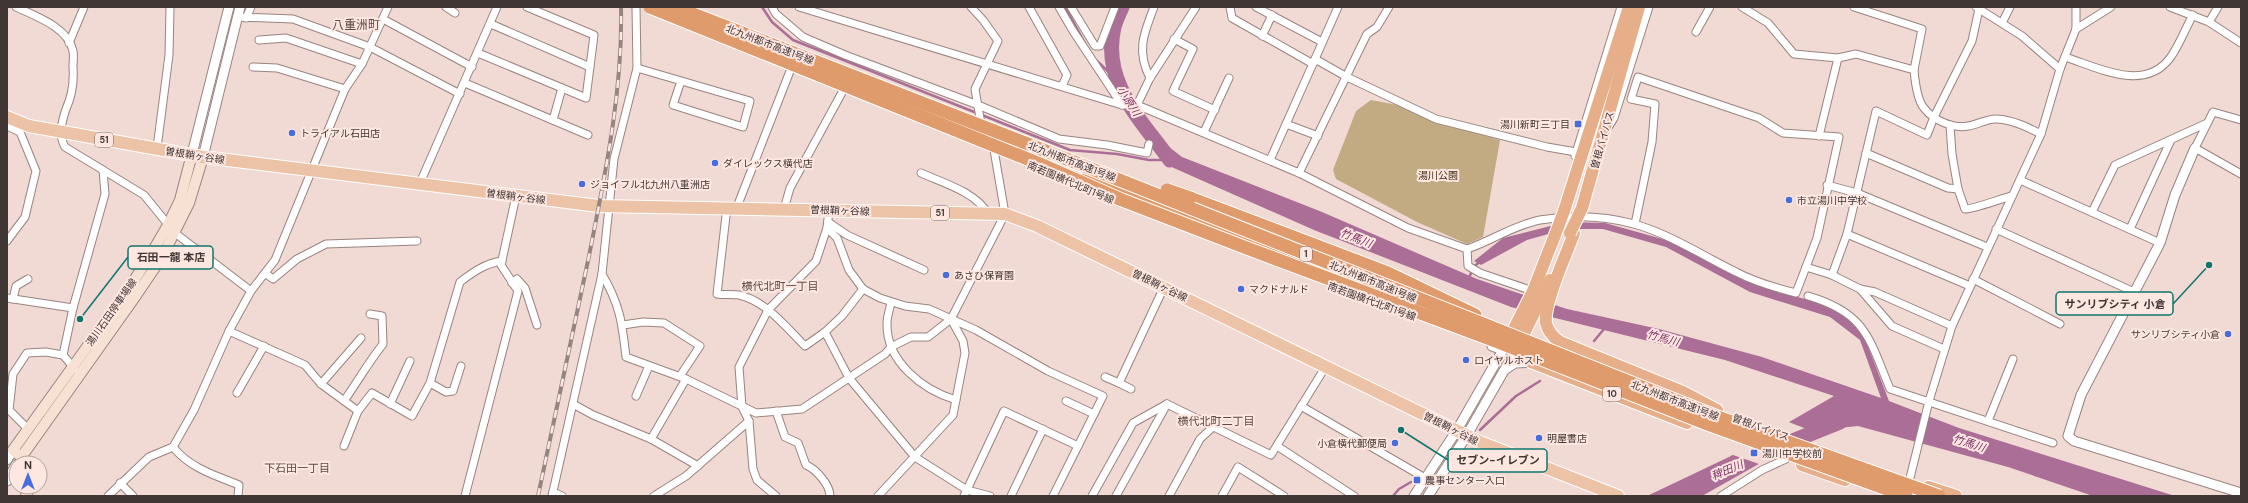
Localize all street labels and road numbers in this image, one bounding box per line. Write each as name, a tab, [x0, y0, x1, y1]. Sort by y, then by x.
street label: 北九州都市高速1号線	[724, 22, 816, 67]
street label: 曽根バイパス	[1588, 110, 1617, 171]
road number: 51	[95, 133, 113, 147]
street label: 北九州都市高速1号線	[1026, 139, 1118, 184]
street label: 曽根鞘ヶ谷線	[164, 144, 226, 167]
street label: 南若園横代北町1号線	[1025, 158, 1116, 207]
street label: 曽根鞘ヶ谷線	[485, 186, 547, 207]
street label: 曽根鞘ヶ谷線	[810, 203, 870, 218]
road number: 51	[931, 206, 949, 220]
road number: 1	[1300, 247, 1312, 261]
street label: 北九州都市高速1号線	[1327, 258, 1418, 305]
street label: 曽根鞘ヶ谷線	[1130, 266, 1190, 304]
street label: 湯川石田停車場線	[83, 276, 140, 349]
street label: 南若園横代北町1号線	[1326, 279, 1418, 324]
street label: 北九州都市高速1号線	[1629, 378, 1721, 423]
road number: 10	[1603, 387, 1621, 401]
street label: 曽根鞘ヶ谷線	[1421, 409, 1480, 448]
street label: 曽根バイパス	[1731, 411, 1791, 444]

